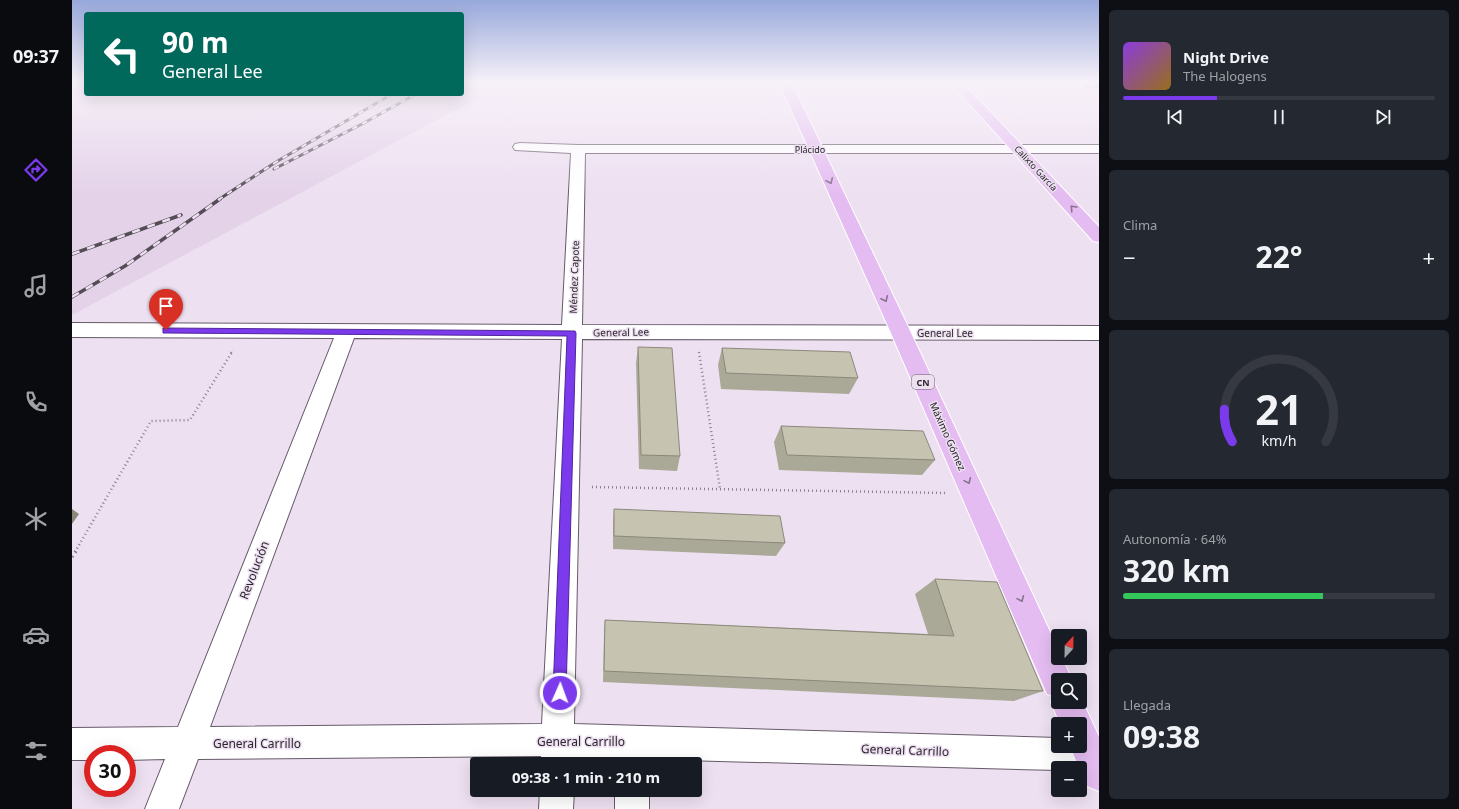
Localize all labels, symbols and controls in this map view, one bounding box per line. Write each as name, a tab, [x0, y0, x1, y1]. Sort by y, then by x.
text: 90 m	[162, 23, 229, 61]
icon: left	[96, 28, 148, 80]
text: 09:37	[13, 44, 59, 68]
text: Night Drive	[1183, 47, 1269, 67]
text: General Lee	[162, 59, 263, 83]
text: The Halogens	[1183, 67, 1267, 85]
icon: previous	[1164, 106, 1186, 128]
icon: pause	[1268, 106, 1290, 128]
icon: next	[1372, 106, 1394, 128]
street label: Calixto García	[1011, 142, 1061, 194]
street label: Plácido	[795, 143, 825, 156]
icon: directions	[22, 156, 50, 184]
one-way arrow	[825, 177, 833, 184]
one-way arrow	[1070, 205, 1077, 213]
text: Clima	[1123, 216, 1157, 234]
text: 22°	[1255, 236, 1303, 277]
street label: Méndez Capote	[566, 240, 582, 314]
text: −	[1123, 242, 1136, 272]
text: +	[1422, 242, 1435, 272]
icon: music	[22, 272, 50, 300]
pin	[149, 289, 183, 330]
one-way arrow	[880, 294, 888, 302]
icon: arrive	[155, 295, 177, 317]
street label: General Lee	[593, 325, 649, 339]
street label: General Lee	[917, 326, 973, 340]
road number: CN	[912, 375, 934, 389]
text: 21	[1255, 381, 1303, 437]
icon: phone	[22, 388, 50, 416]
street label: Máximo Gómez	[927, 400, 969, 473]
text: km/h	[1261, 431, 1297, 450]
one-way arrow	[963, 476, 971, 484]
icon: climate	[22, 505, 50, 533]
text: Autonomía · 64%	[1123, 530, 1227, 548]
street label: Revolución	[235, 538, 273, 602]
text: 320 km	[1123, 550, 1230, 591]
one-way arrow	[1016, 595, 1024, 603]
icon: car	[22, 621, 50, 649]
north arrow	[1051, 629, 1087, 665]
map controls	[1051, 629, 1087, 797]
position arrow	[539, 672, 581, 714]
button: search	[1051, 673, 1087, 709]
text: Llegada	[1123, 696, 1171, 714]
text: 09:38	[1123, 716, 1200, 757]
button: +	[1051, 717, 1087, 753]
street label: General Carrillo	[537, 733, 625, 750]
street label: General Carrillo	[213, 735, 301, 752]
icon: filters	[22, 737, 50, 765]
street label: General Carrillo	[861, 740, 949, 760]
speed limit sign: 30	[84, 745, 136, 797]
button: −	[1051, 761, 1087, 797]
text: 09:38 · 1 min · 210 m	[512, 767, 660, 787]

